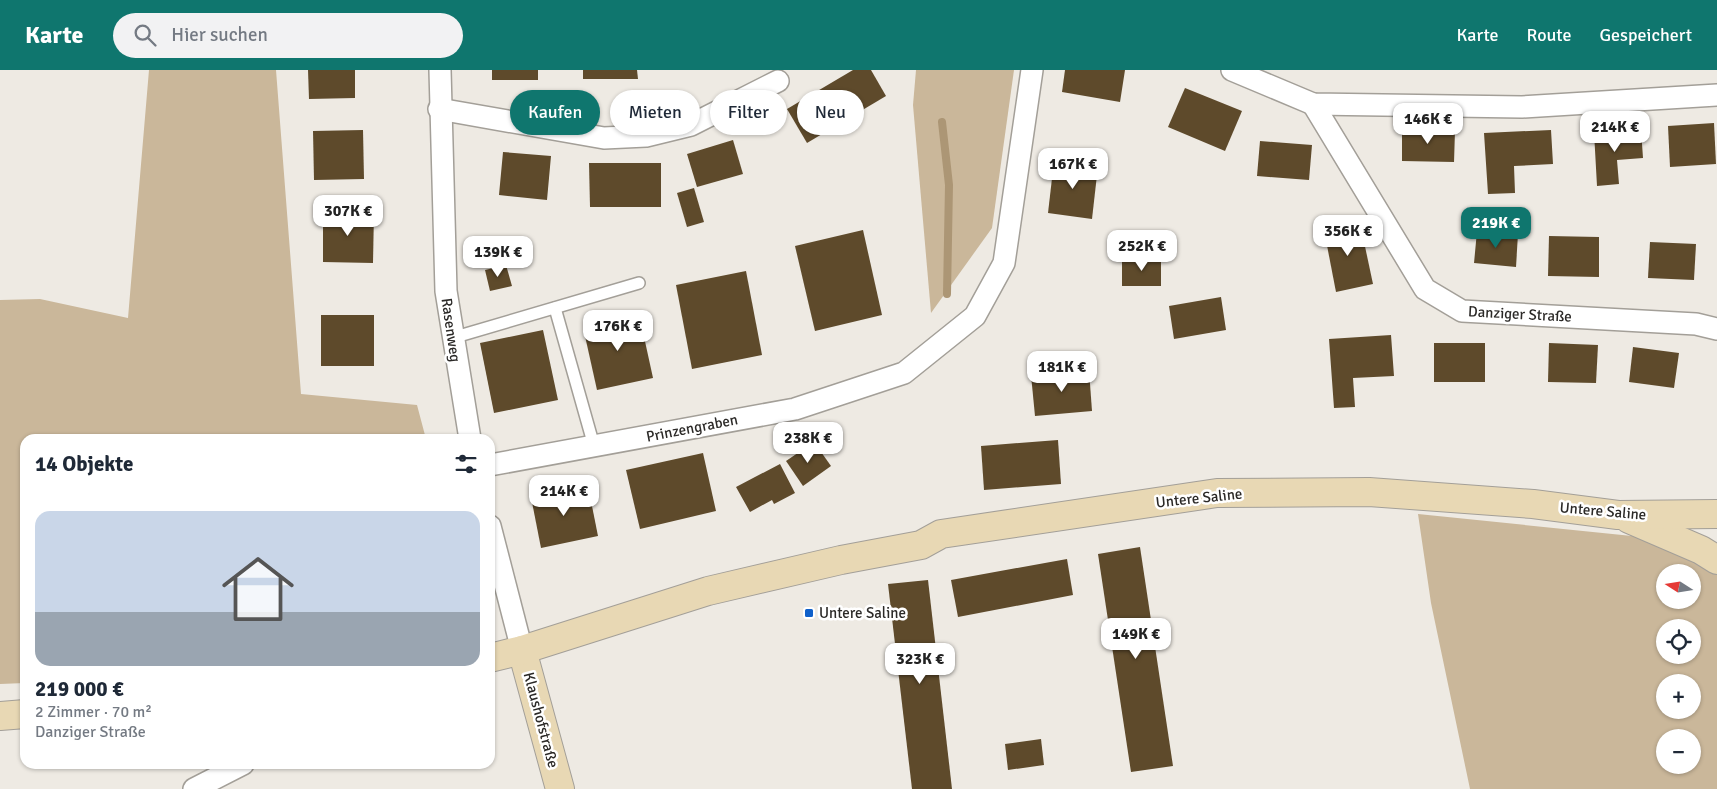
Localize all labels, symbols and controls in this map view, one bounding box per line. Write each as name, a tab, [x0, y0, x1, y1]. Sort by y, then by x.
search box	[113, 13, 463, 58]
text: Karte	[25, 20, 83, 50]
icon: search	[131, 21, 159, 49]
text: Hier suchen	[171, 23, 268, 47]
text: Karte	[1457, 24, 1499, 46]
text: Route	[1527, 24, 1572, 46]
text: Gespeichert	[1600, 24, 1692, 46]
chip: Kaufen	[510, 90, 600, 135]
chip: Mieten	[610, 90, 700, 135]
chip: Filter	[710, 90, 787, 135]
chip: Neu	[797, 90, 864, 135]
pin: 146K €	[1387, 102, 1469, 145]
text: 146K €	[1404, 109, 1452, 129]
pin: 214K €	[1574, 111, 1656, 153]
text: 214K €	[1591, 117, 1639, 137]
pin: 167K €	[1032, 148, 1114, 190]
text: 167K €	[1049, 154, 1097, 174]
pin: 307K €	[307, 194, 389, 237]
text: 307K €	[324, 201, 372, 221]
pin: 219K €	[1455, 206, 1537, 249]
text: 219K €	[1472, 213, 1520, 233]
pin: 356K €	[1307, 214, 1389, 257]
text: 356K €	[1324, 221, 1372, 241]
pin: 252K €	[1101, 230, 1183, 272]
pin: 139K €	[457, 236, 539, 278]
text: 252K €	[1118, 236, 1166, 256]
text: 139K €	[474, 242, 522, 262]
street label: Rasenweg	[438, 297, 464, 363]
street label: Danziger Straße	[1468, 302, 1572, 326]
pin: 176K €	[577, 310, 659, 352]
text: 176K €	[594, 316, 642, 336]
pin: 181K €	[1021, 350, 1103, 393]
text: 181K €	[1038, 357, 1086, 377]
street label: Prinzengraben	[645, 410, 739, 446]
pin: 238K €	[767, 422, 849, 464]
text: 238K €	[784, 428, 832, 448]
icon: filters	[452, 450, 480, 478]
text: 14 Objekte	[35, 451, 133, 477]
pin: 214K €	[523, 474, 605, 517]
text: 214K €	[540, 481, 588, 501]
street label: Untere Saline	[1155, 485, 1243, 511]
street label: Untere Saline	[1559, 498, 1647, 524]
icon: home	[213, 544, 303, 634]
north arrow	[1656, 564, 1701, 609]
map controls	[1656, 564, 1701, 774]
place label: Untere Saline	[819, 604, 906, 622]
marker: Untere Saline	[803, 607, 815, 619]
pin: 149K €	[1095, 618, 1177, 660]
button: locate	[1656, 619, 1701, 664]
text: 149K €	[1112, 624, 1160, 644]
pin: 323K €	[879, 642, 961, 685]
text: 323K €	[896, 649, 944, 669]
street label: Klaushofstraße	[520, 670, 562, 770]
button: +	[1656, 674, 1701, 719]
text: 219 000 €	[35, 676, 124, 702]
text: 2 Zimmer · 70 m²	[35, 702, 152, 722]
text: Danziger Straße	[35, 722, 146, 742]
button: −	[1656, 729, 1701, 774]

